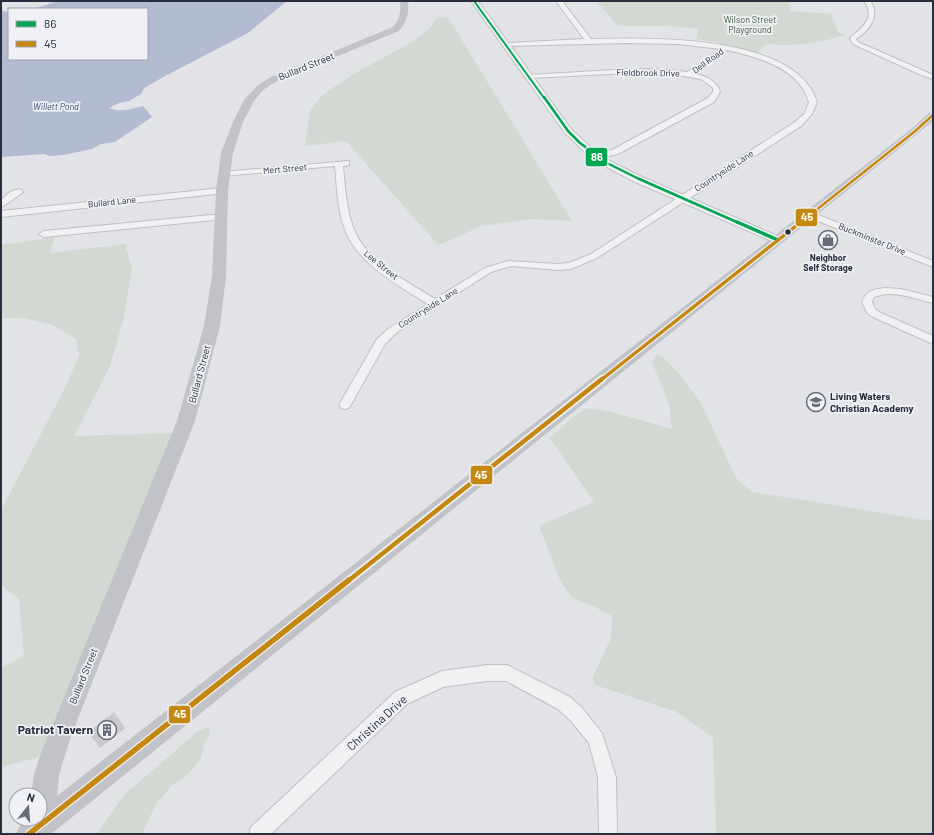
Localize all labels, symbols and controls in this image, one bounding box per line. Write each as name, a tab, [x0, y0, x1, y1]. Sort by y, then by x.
legend	[8, 8, 148, 60]
park label: Wilson Street Playground	[724, 14, 776, 35]
text: 86	[44, 16, 56, 30]
text: 45	[44, 36, 57, 50]
street label: Dell Road	[690, 45, 726, 76]
street label: Bullard Street	[276, 49, 336, 83]
street label: Fieldbrook Drive	[616, 66, 680, 79]
water label: Willett Pond	[33, 101, 79, 112]
line badge: 86	[585, 147, 608, 167]
street label: Countryside Lane	[692, 147, 755, 194]
text: 86	[591, 150, 603, 163]
street label: Mert Street	[262, 161, 307, 176]
street label: Bullard Lane	[87, 193, 137, 209]
line badge: 45	[795, 208, 818, 227]
text: 45	[801, 210, 813, 223]
street label: Buckminster Drive	[837, 220, 908, 257]
unlabelled marker	[783, 227, 793, 237]
shop icon: Neighbor Self Storage	[817, 229, 839, 251]
street label: Lee Street	[362, 247, 401, 282]
place label: Neighbor Self Storage	[803, 252, 853, 273]
street label: Countryside Lane	[396, 285, 460, 330]
street label: Bullard Street	[185, 343, 213, 404]
place label: Living Waters Christian Academy	[830, 390, 914, 414]
school or university icon: Living Waters Christian Academy	[805, 391, 827, 413]
line badge: 45	[470, 465, 493, 485]
text: 45	[475, 468, 487, 481]
street label: Bullard Street	[66, 646, 100, 706]
street label: Christina Drive	[343, 692, 409, 753]
line badge: 45	[168, 705, 191, 724]
text: 45	[174, 707, 186, 720]
building icon: Patriot Tavern	[96, 719, 118, 741]
place label: Patriot Tavern	[18, 722, 93, 736]
north arrow	[8, 787, 48, 827]
text: N	[26, 790, 36, 804]

